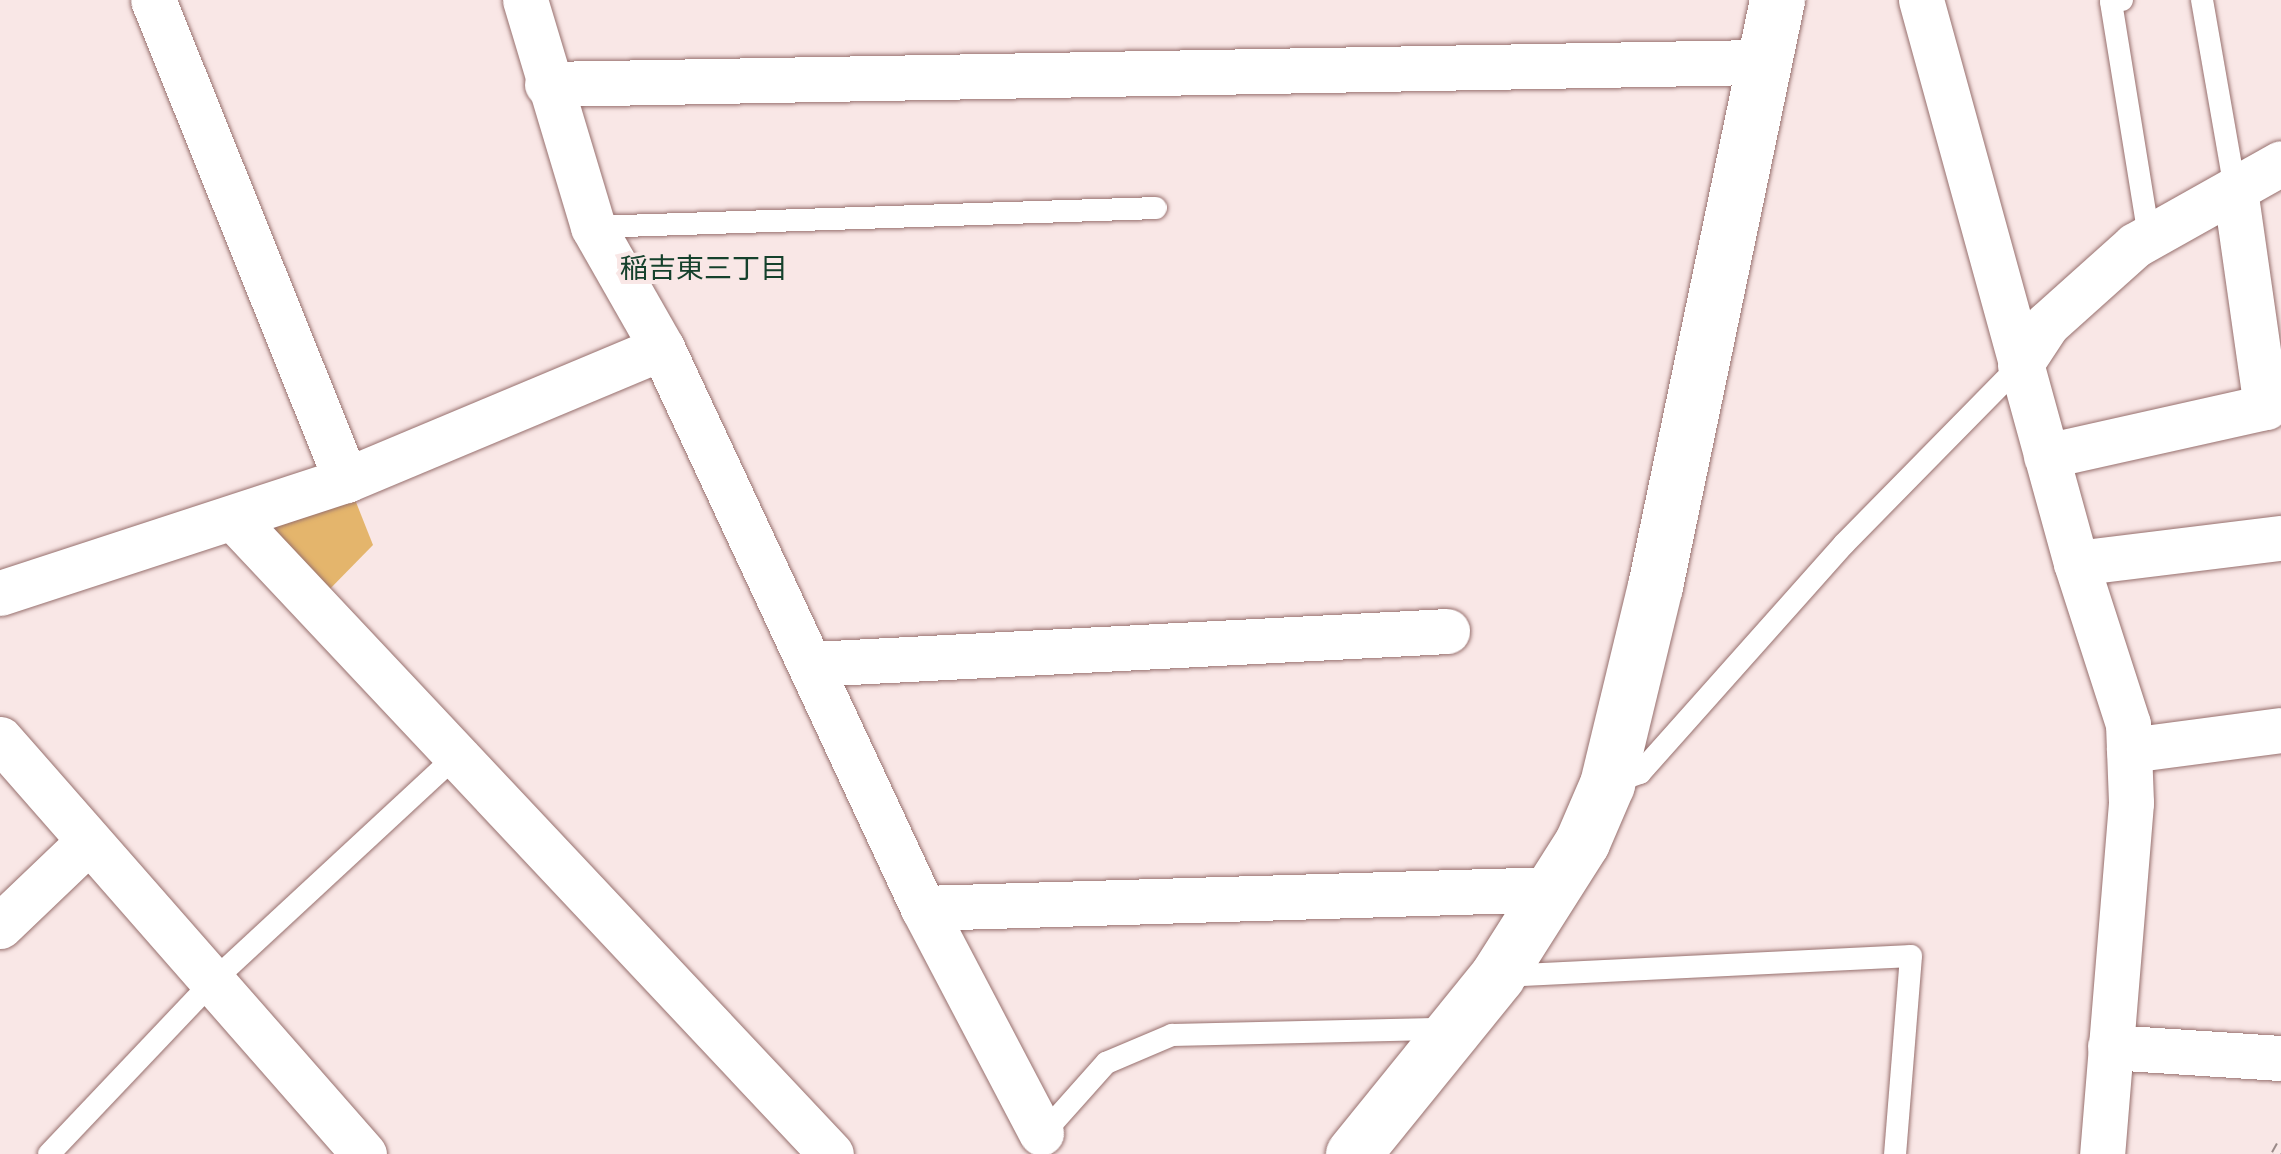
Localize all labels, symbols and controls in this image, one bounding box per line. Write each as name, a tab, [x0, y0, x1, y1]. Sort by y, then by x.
district label: 稲吉東三丁目	[620, 252, 788, 286]

